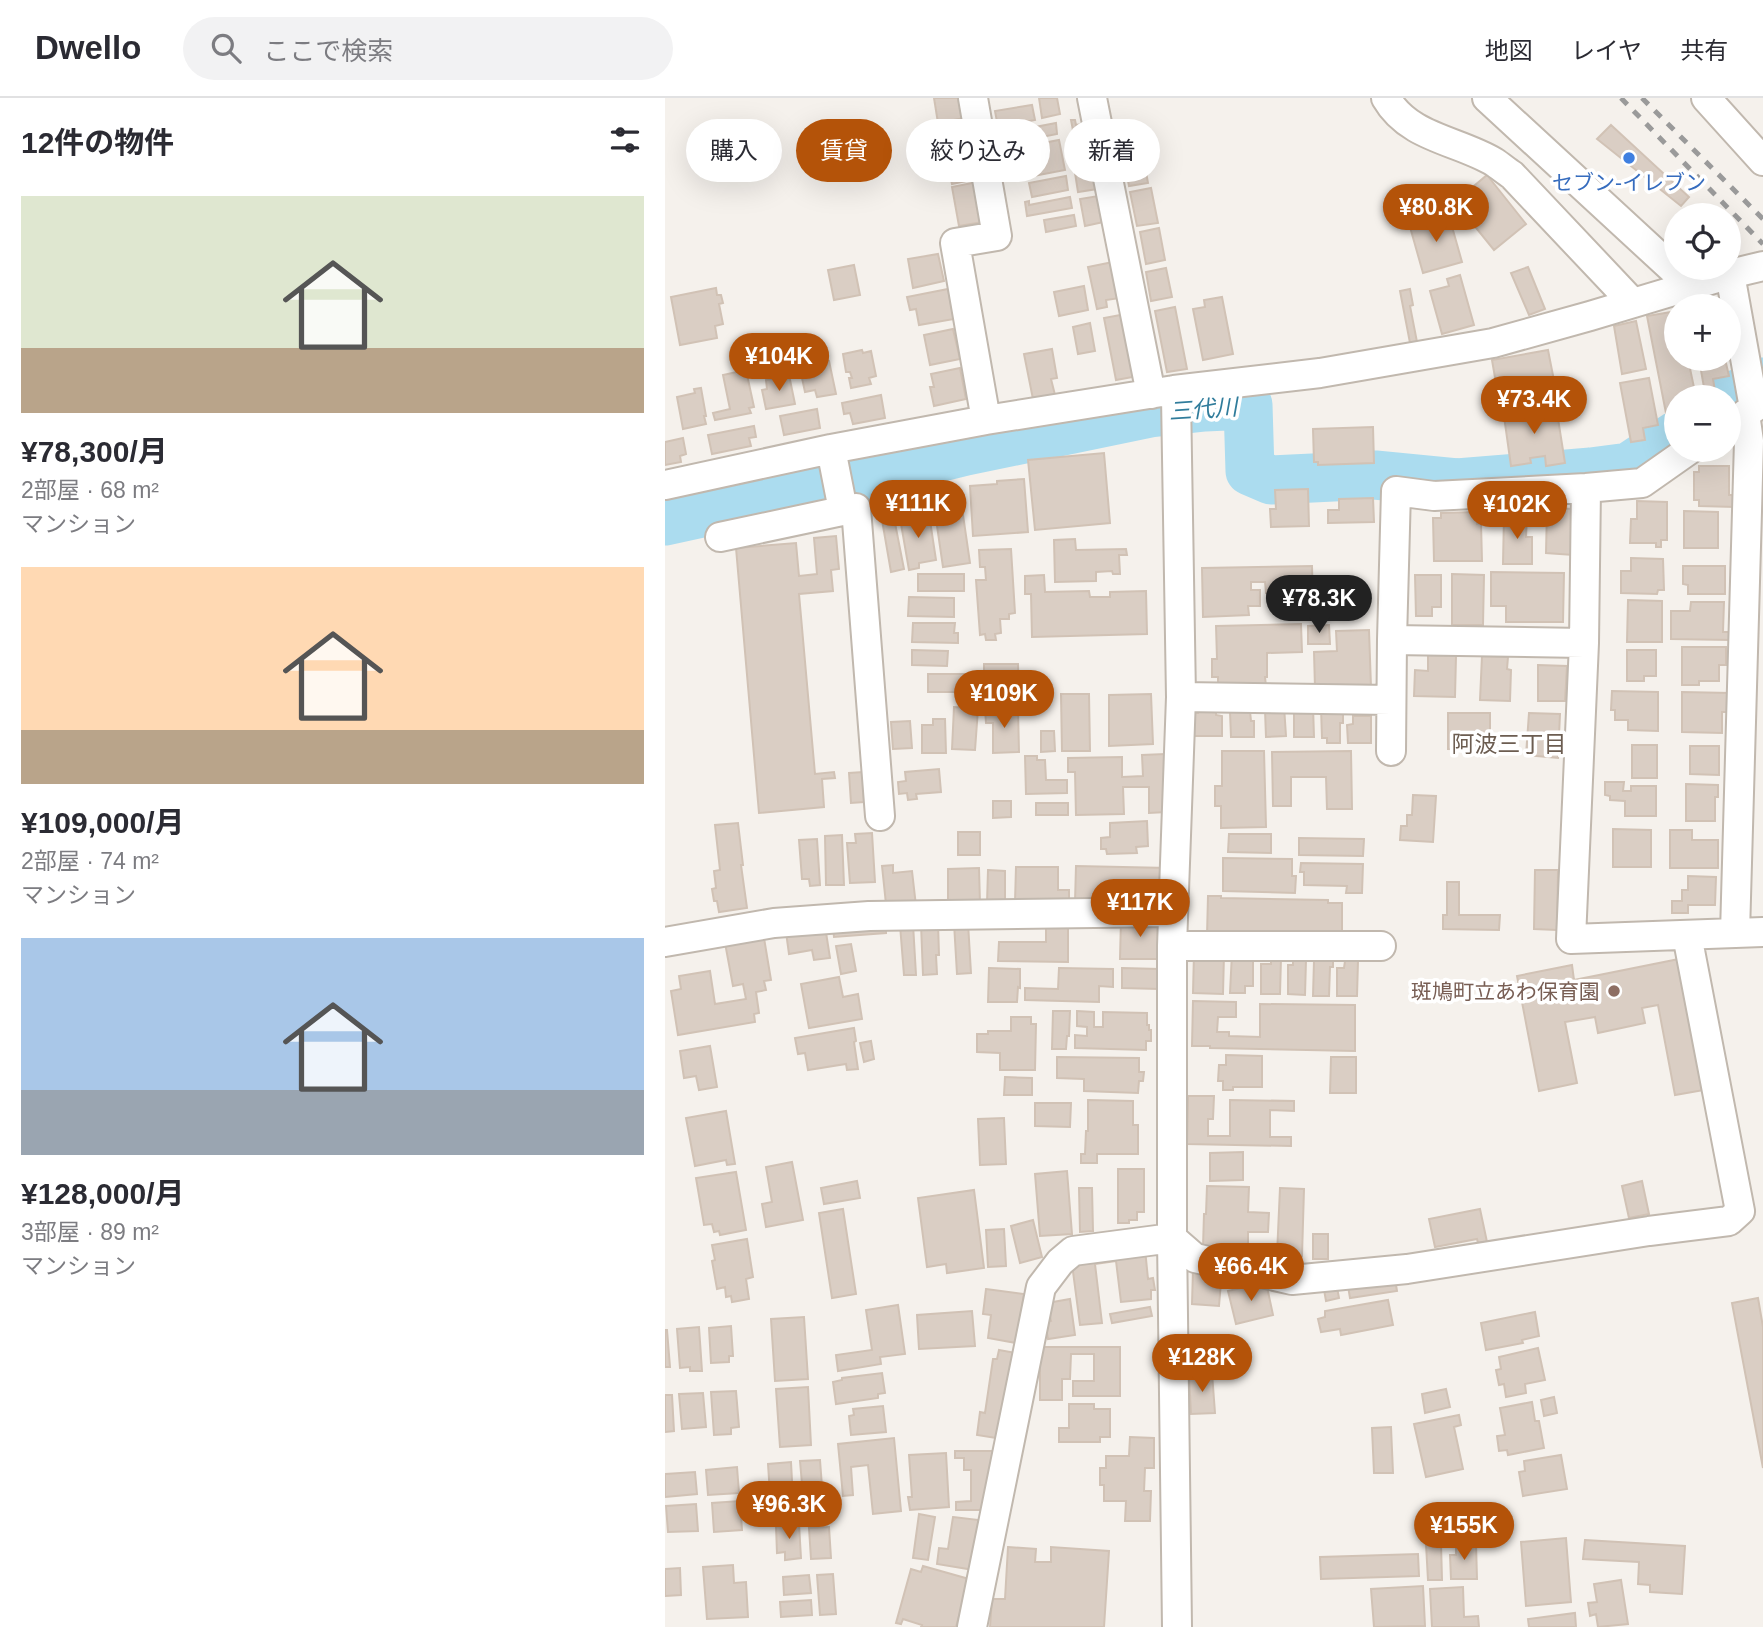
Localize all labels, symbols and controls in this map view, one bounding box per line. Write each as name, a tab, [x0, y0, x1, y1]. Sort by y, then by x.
search box	[183, 17, 673, 80]
text: Dwello	[35, 29, 141, 66]
icon: search	[207, 29, 245, 67]
text: ここで検索	[263, 36, 393, 66]
text: 地図	[1485, 37, 1533, 64]
text: レイヤ	[1571, 37, 1642, 64]
text: 共有	[1680, 37, 1728, 64]
chip: 購入	[686, 119, 782, 182]
chip: 賃貸	[796, 119, 892, 182]
chip: 絞り込み	[906, 119, 1050, 182]
chip: 新着	[1064, 119, 1160, 182]
icon: filters	[606, 121, 644, 159]
text: 12件の物件	[21, 126, 174, 159]
marker: セブン-イレブン	[1621, 150, 1637, 166]
place label: セブン-イレブン	[1552, 171, 1706, 194]
pin: ¥80.8K	[1379, 184, 1493, 244]
text: ¥80.8K	[1399, 194, 1473, 220]
map controls	[1664, 203, 1741, 462]
button: locate	[1664, 203, 1741, 280]
icon: home	[270, 242, 396, 368]
button: +	[1664, 294, 1741, 371]
pin: ¥104K	[730, 334, 828, 393]
text: ¥104K	[745, 343, 813, 369]
pin: ¥73.4K	[1477, 376, 1591, 436]
button: −	[1664, 385, 1741, 462]
text: ¥73.4K	[1497, 386, 1571, 412]
water label: 三代川	[1168, 393, 1241, 424]
text: ¥78,300/月	[21, 435, 168, 468]
text: 2部屋 · 68 m²	[21, 477, 159, 503]
pin: ¥111K	[869, 480, 967, 540]
pin: ¥102K	[1468, 482, 1566, 541]
text: ¥111K	[885, 490, 951, 516]
text: ¥102K	[1483, 491, 1551, 517]
text: マンション	[21, 511, 136, 537]
pin: ¥78.3K	[1262, 575, 1376, 635]
text: ¥78.3K	[1282, 585, 1356, 611]
icon: home	[270, 613, 396, 739]
pin: ¥109K	[955, 670, 1053, 730]
text: ¥109K	[970, 680, 1038, 706]
district label: 阿波三丁目	[1452, 731, 1567, 757]
text: ¥109,000/月	[21, 806, 184, 839]
text: 2部屋 · 74 m²	[21, 848, 159, 874]
pin: ¥117K	[1091, 880, 1189, 939]
text: マンション	[21, 882, 136, 908]
text: ¥117K	[1107, 889, 1173, 915]
place label: 斑鳩町立あわ保育園	[1411, 980, 1600, 1003]
marker: 斑鳩町立あわ保育園	[1606, 983, 1622, 999]
icon: home	[270, 984, 396, 1110]
text: ¥128,000/月	[21, 1177, 184, 1210]
text: 3部屋 · 89 m²	[21, 1219, 159, 1245]
pin: ¥66.4K	[1194, 1244, 1308, 1303]
text: マンション	[21, 1253, 136, 1279]
text: ¥66.4K	[1214, 1253, 1288, 1279]
pin: ¥128K	[1153, 1334, 1251, 1394]
text: ¥128K	[1168, 1344, 1236, 1370]
pin: ¥96.3K	[732, 1482, 846, 1541]
text: ¥96.3K	[752, 1491, 826, 1517]
pin: ¥155K	[1415, 1502, 1513, 1562]
text: ¥155K	[1430, 1512, 1498, 1538]

